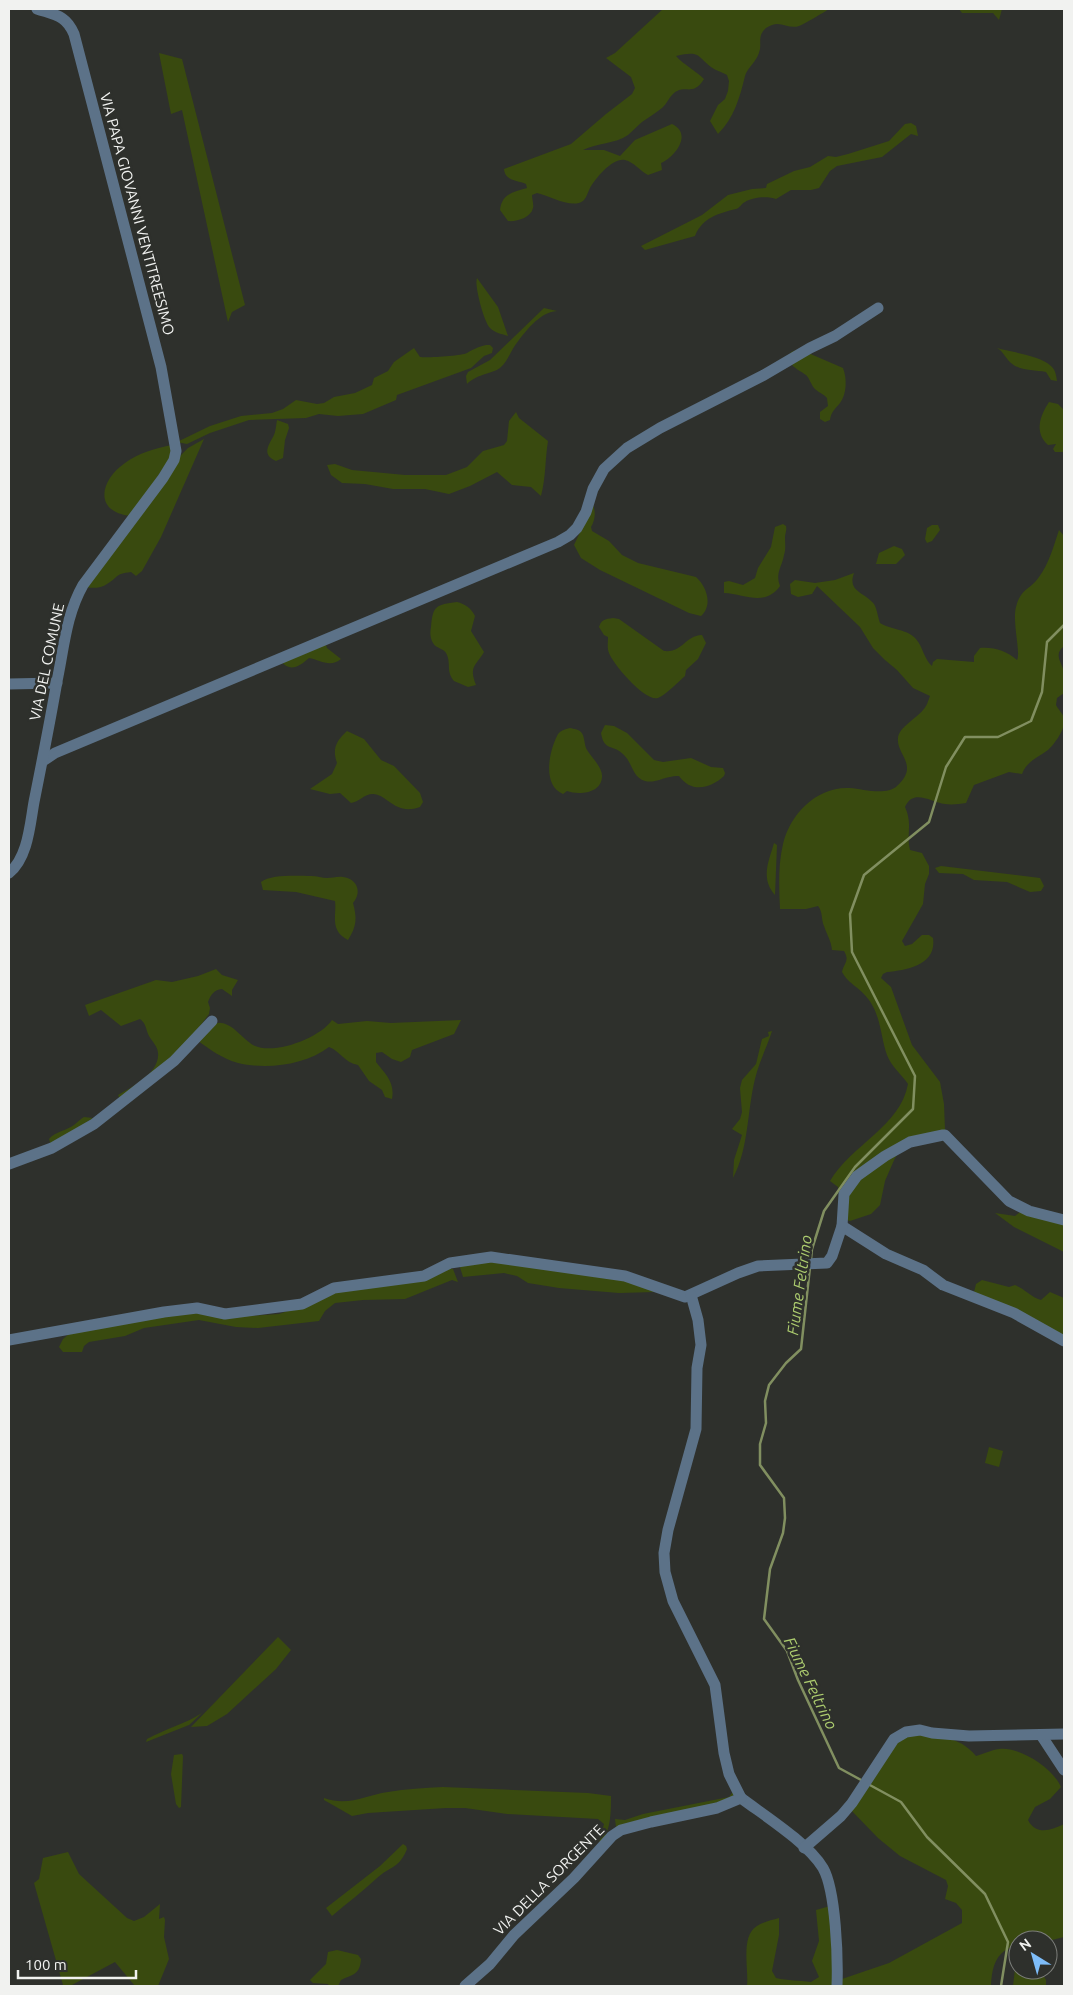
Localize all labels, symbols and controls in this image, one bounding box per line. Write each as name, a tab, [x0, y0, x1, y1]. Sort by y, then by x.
street label: VIA PAPA GIOVANNI VENTITREESIMO	[97, 91, 178, 337]
street label: VIA DEL COMUNE	[26, 602, 67, 722]
water label: Fiume Feltrino	[783, 1234, 815, 1336]
water label: Fiume Feltrino	[781, 1634, 841, 1732]
street label: VIA DELLA SORGENTE	[490, 1821, 607, 1938]
north arrow	[1008, 1930, 1058, 1980]
text: N	[1016, 1935, 1034, 1954]
scale bar	[18, 1948, 135, 1980]
text: 100 m	[25, 1956, 67, 1973]

